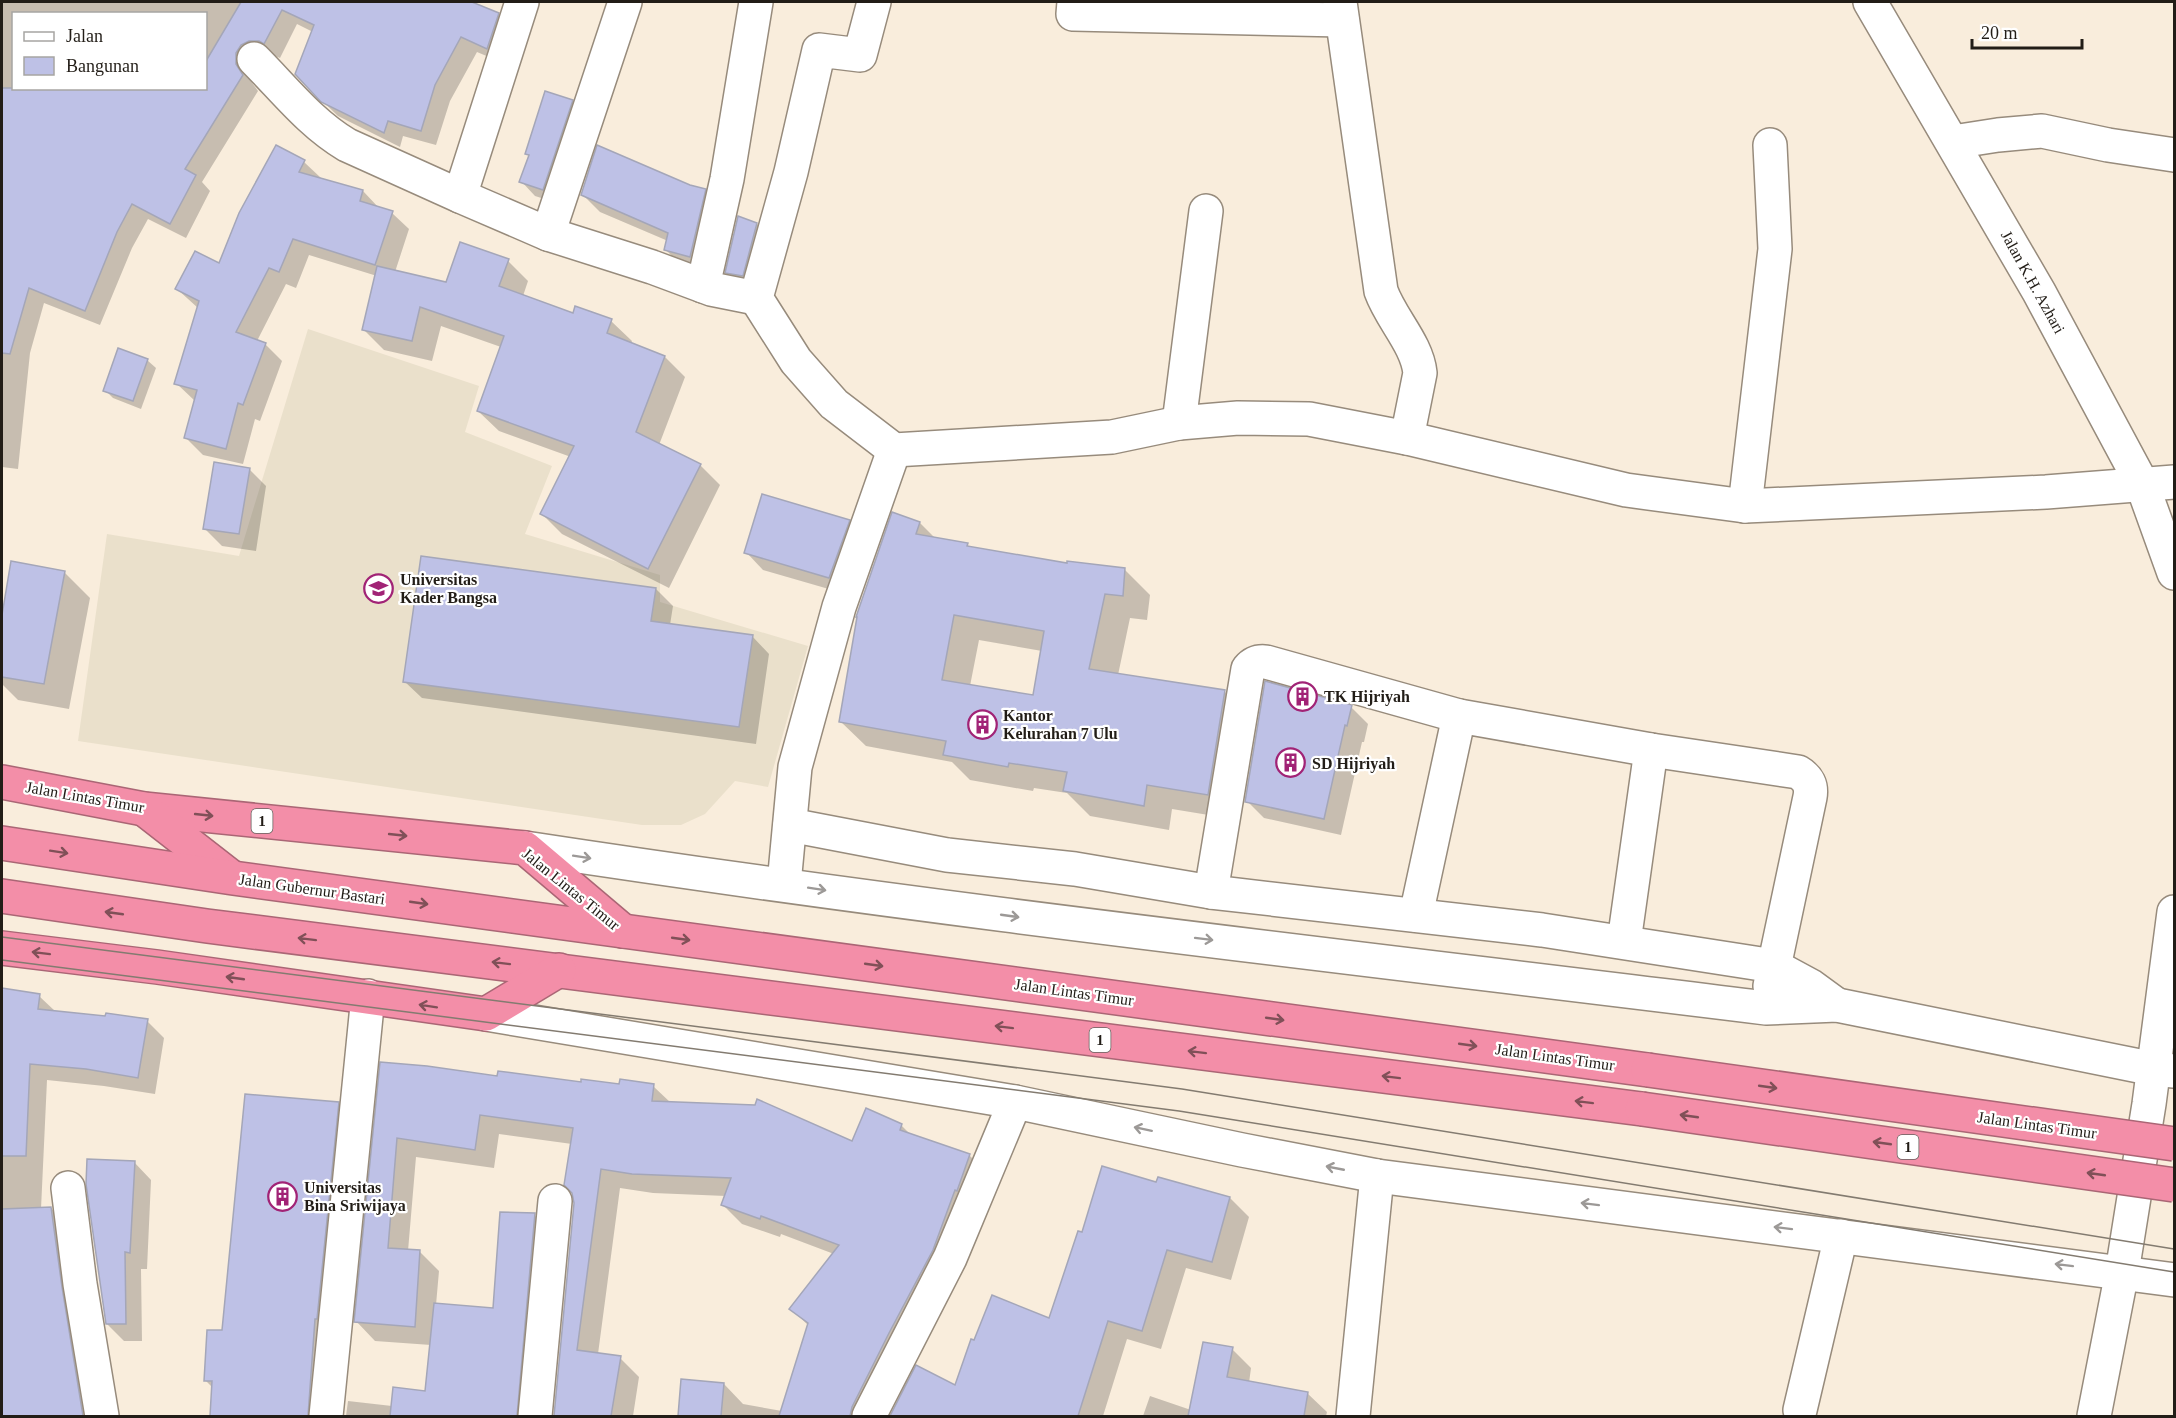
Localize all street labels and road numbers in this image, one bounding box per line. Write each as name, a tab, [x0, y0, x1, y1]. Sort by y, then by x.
street label: Jalan K.H. Azhari	[1998, 228, 2068, 337]
street label: Jalan Lintas Timur	[24, 778, 146, 816]
road number: 1	[252, 809, 272, 833]
street label: Jalan Lintas Timur	[519, 845, 624, 934]
street label: Jalan Gubernur Bastari	[238, 870, 387, 908]
street label: Jalan Lintas Timur	[1013, 975, 1135, 1009]
road number: 1	[1090, 1028, 1110, 1052]
street label: Jalan Lintas Timur	[1494, 1040, 1616, 1074]
street label: Jalan Lintas Timur	[1976, 1108, 2098, 1142]
road number: 1	[1898, 1135, 1918, 1159]

